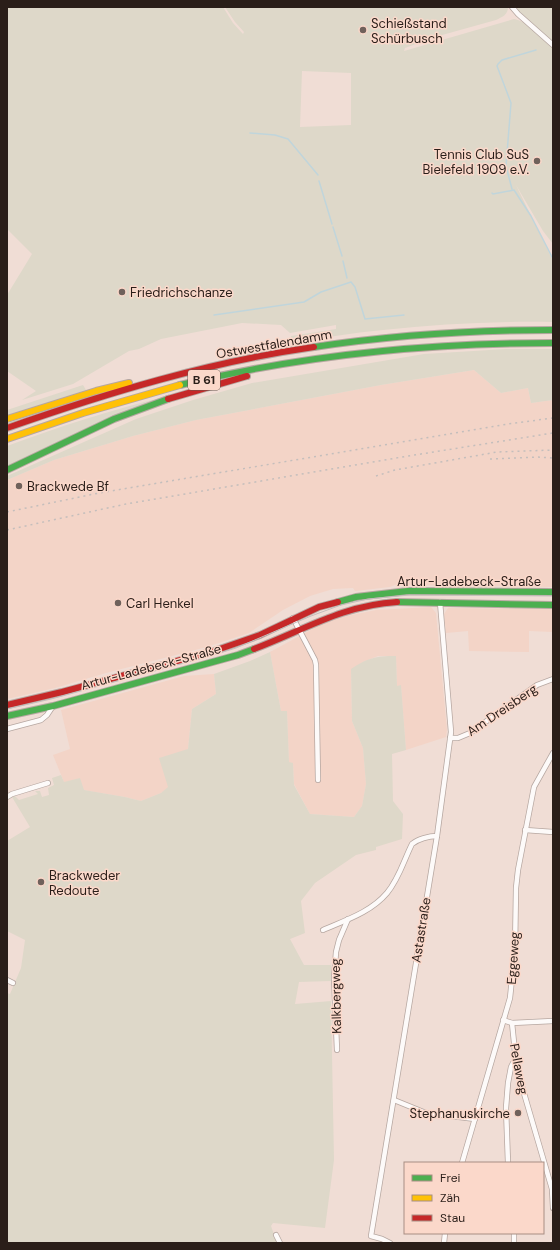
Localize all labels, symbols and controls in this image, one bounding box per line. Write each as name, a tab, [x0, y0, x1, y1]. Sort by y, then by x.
place label: Schießstand Schürbusch	[371, 15, 447, 47]
marker: Schießstand Schürbusch	[358, 25, 368, 35]
place label: Tennis Club SuS Bielefeld 1909 e.V.	[422, 146, 529, 178]
marker: Tennis Club SuS Bielefeld 1909 e.V.	[532, 156, 542, 166]
place label: Friedrichschanze	[130, 284, 233, 301]
marker: Friedrichschanze	[117, 287, 127, 297]
street label: Ostwestfalendamm	[215, 325, 333, 363]
road number: B 61	[188, 370, 220, 390]
place label: Brackwede Bf	[27, 478, 110, 495]
marker: Brackwede Bf	[14, 481, 24, 491]
street label: Artur-Ladebeck-Straße	[397, 573, 541, 590]
place label: Carl Henkel	[126, 595, 194, 612]
marker: Carl Henkel	[113, 598, 123, 608]
street label: Artur-Ladebeck-Straße	[79, 640, 223, 694]
street label: Am Dreisberg	[463, 680, 541, 740]
place label: Brackweder Redoute	[49, 867, 120, 899]
marker: Brackweder Redoute	[36, 877, 46, 887]
street label: Astastraße	[407, 896, 435, 964]
street label: Eggeweg	[503, 931, 523, 985]
street label: Kalkbergweg	[327, 958, 345, 1034]
street label: Pellaweg	[506, 1042, 532, 1096]
place label: Stephanuskirche	[410, 1105, 510, 1122]
marker: Stephanuskirche	[513, 1108, 523, 1118]
legend	[404, 1162, 544, 1234]
text: Frei	[440, 1170, 460, 1186]
text: Zäh	[440, 1190, 460, 1206]
text: Stau	[440, 1210, 465, 1226]

